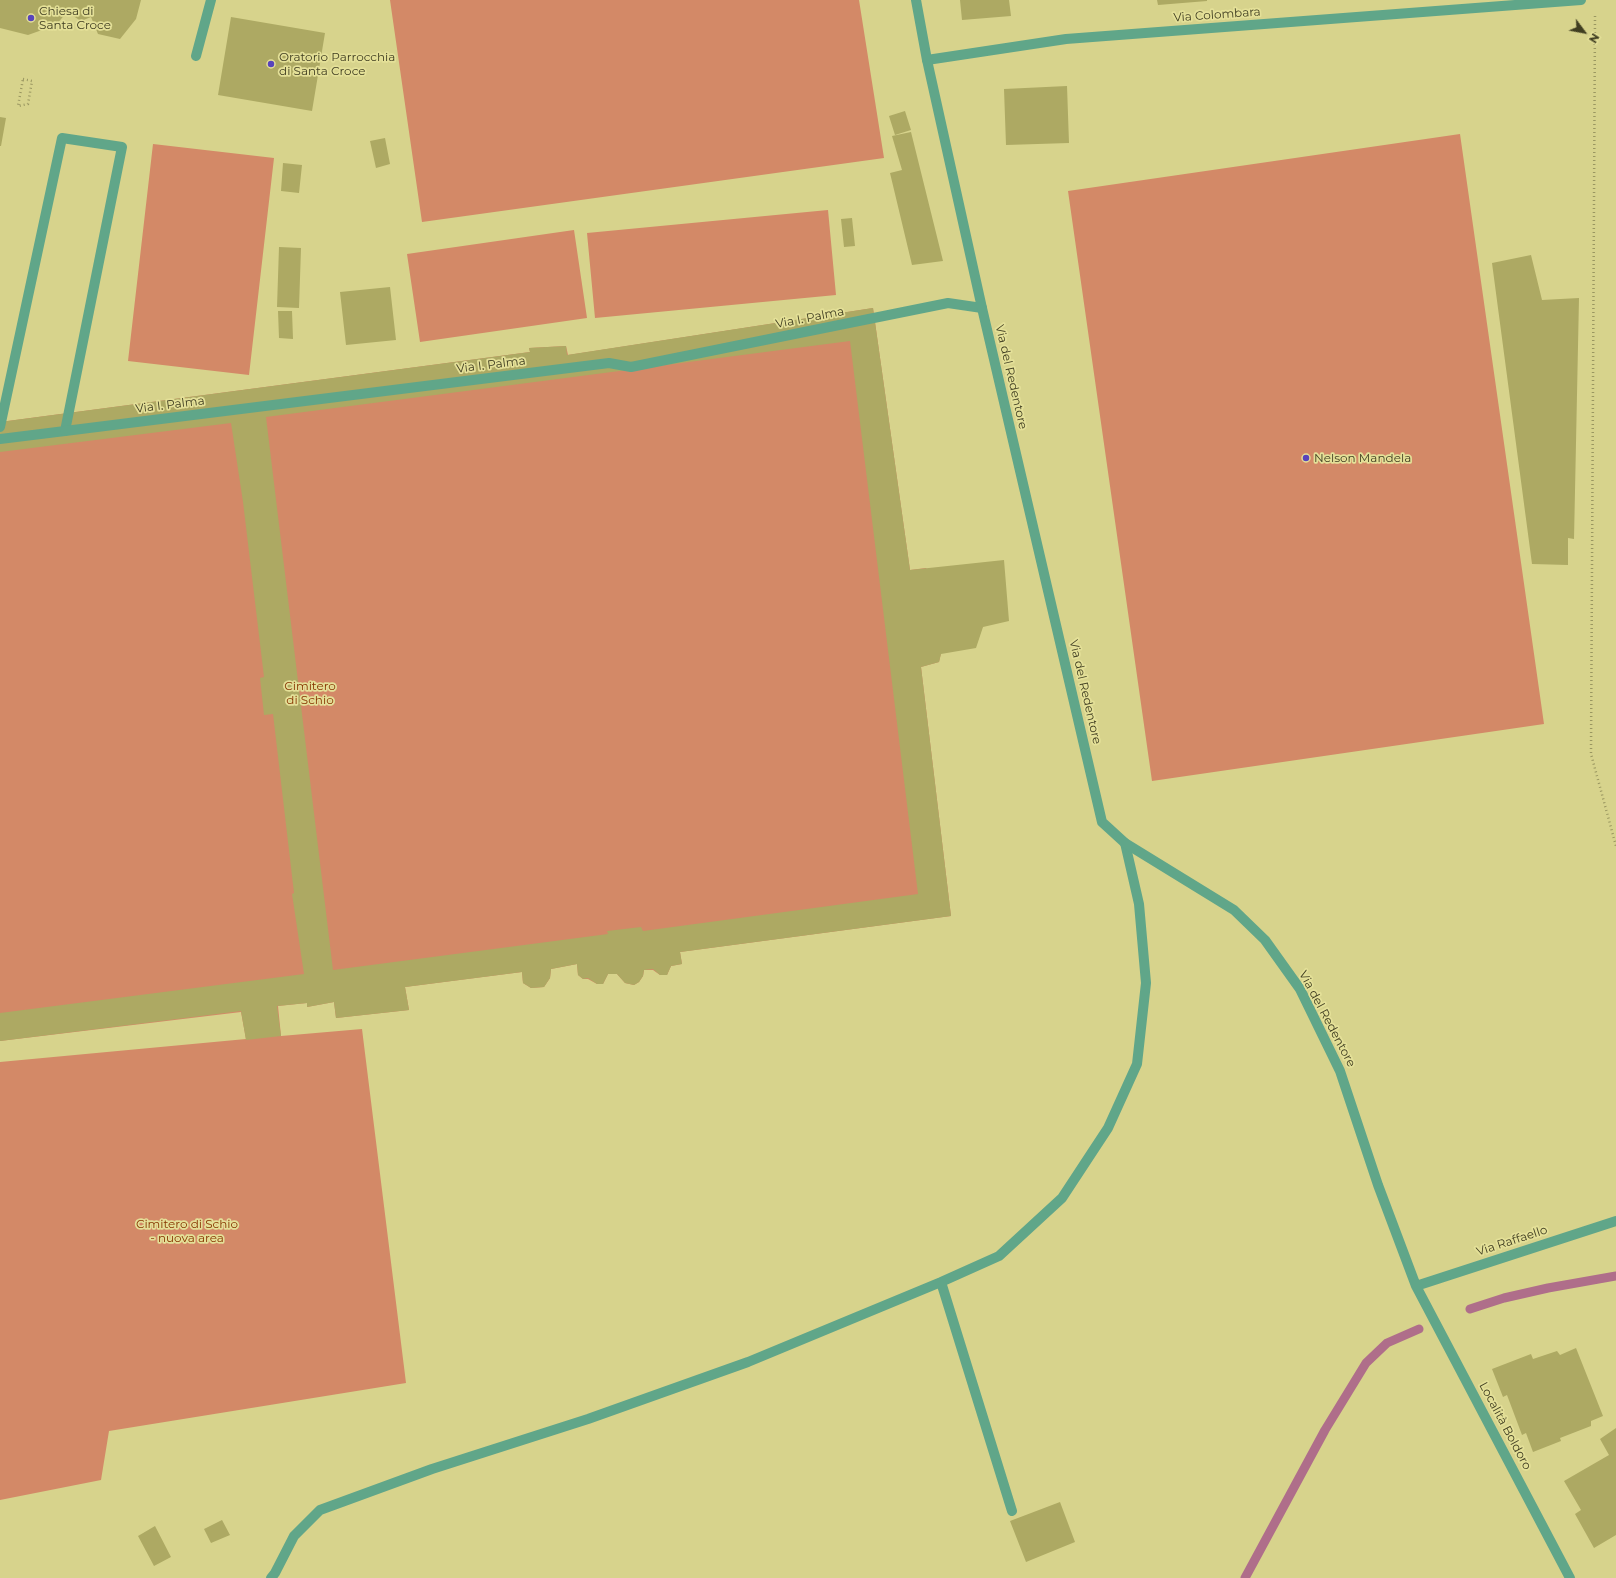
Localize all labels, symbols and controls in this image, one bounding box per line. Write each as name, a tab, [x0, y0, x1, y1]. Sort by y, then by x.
place label: Chiesa di Santa Croce	[39, 4, 111, 32]
street label: Via Colombara	[1173, 5, 1261, 25]
north arrow	[1564, 12, 1604, 52]
marker: Chiesa di Santa Croce	[26, 13, 36, 23]
text: N	[1586, 31, 1602, 46]
place label: Oratorio Parrocchia di Santa Croce	[279, 50, 395, 78]
marker: Oratorio Parrocchia di Santa Croce	[266, 59, 276, 69]
street label: Via I. Palma	[775, 304, 845, 332]
street label: Via del Redentore	[992, 323, 1030, 431]
street label: Via I. Palma	[456, 354, 526, 376]
street label: Via I. Palma	[135, 394, 205, 416]
place label: Nelson Mandela	[1314, 451, 1411, 465]
marker: Nelson Mandela	[1301, 453, 1311, 463]
street label: Via del Redentore	[1066, 638, 1104, 746]
park label: Cimitero di Schio	[284, 679, 336, 707]
street label: Via del Redentore	[1296, 968, 1358, 1070]
park label: Cimitero di Schio - nuova area	[136, 1217, 238, 1245]
street label: Via Raffaello	[1475, 1223, 1549, 1259]
street label: Località Boldoro	[1476, 1380, 1534, 1472]

